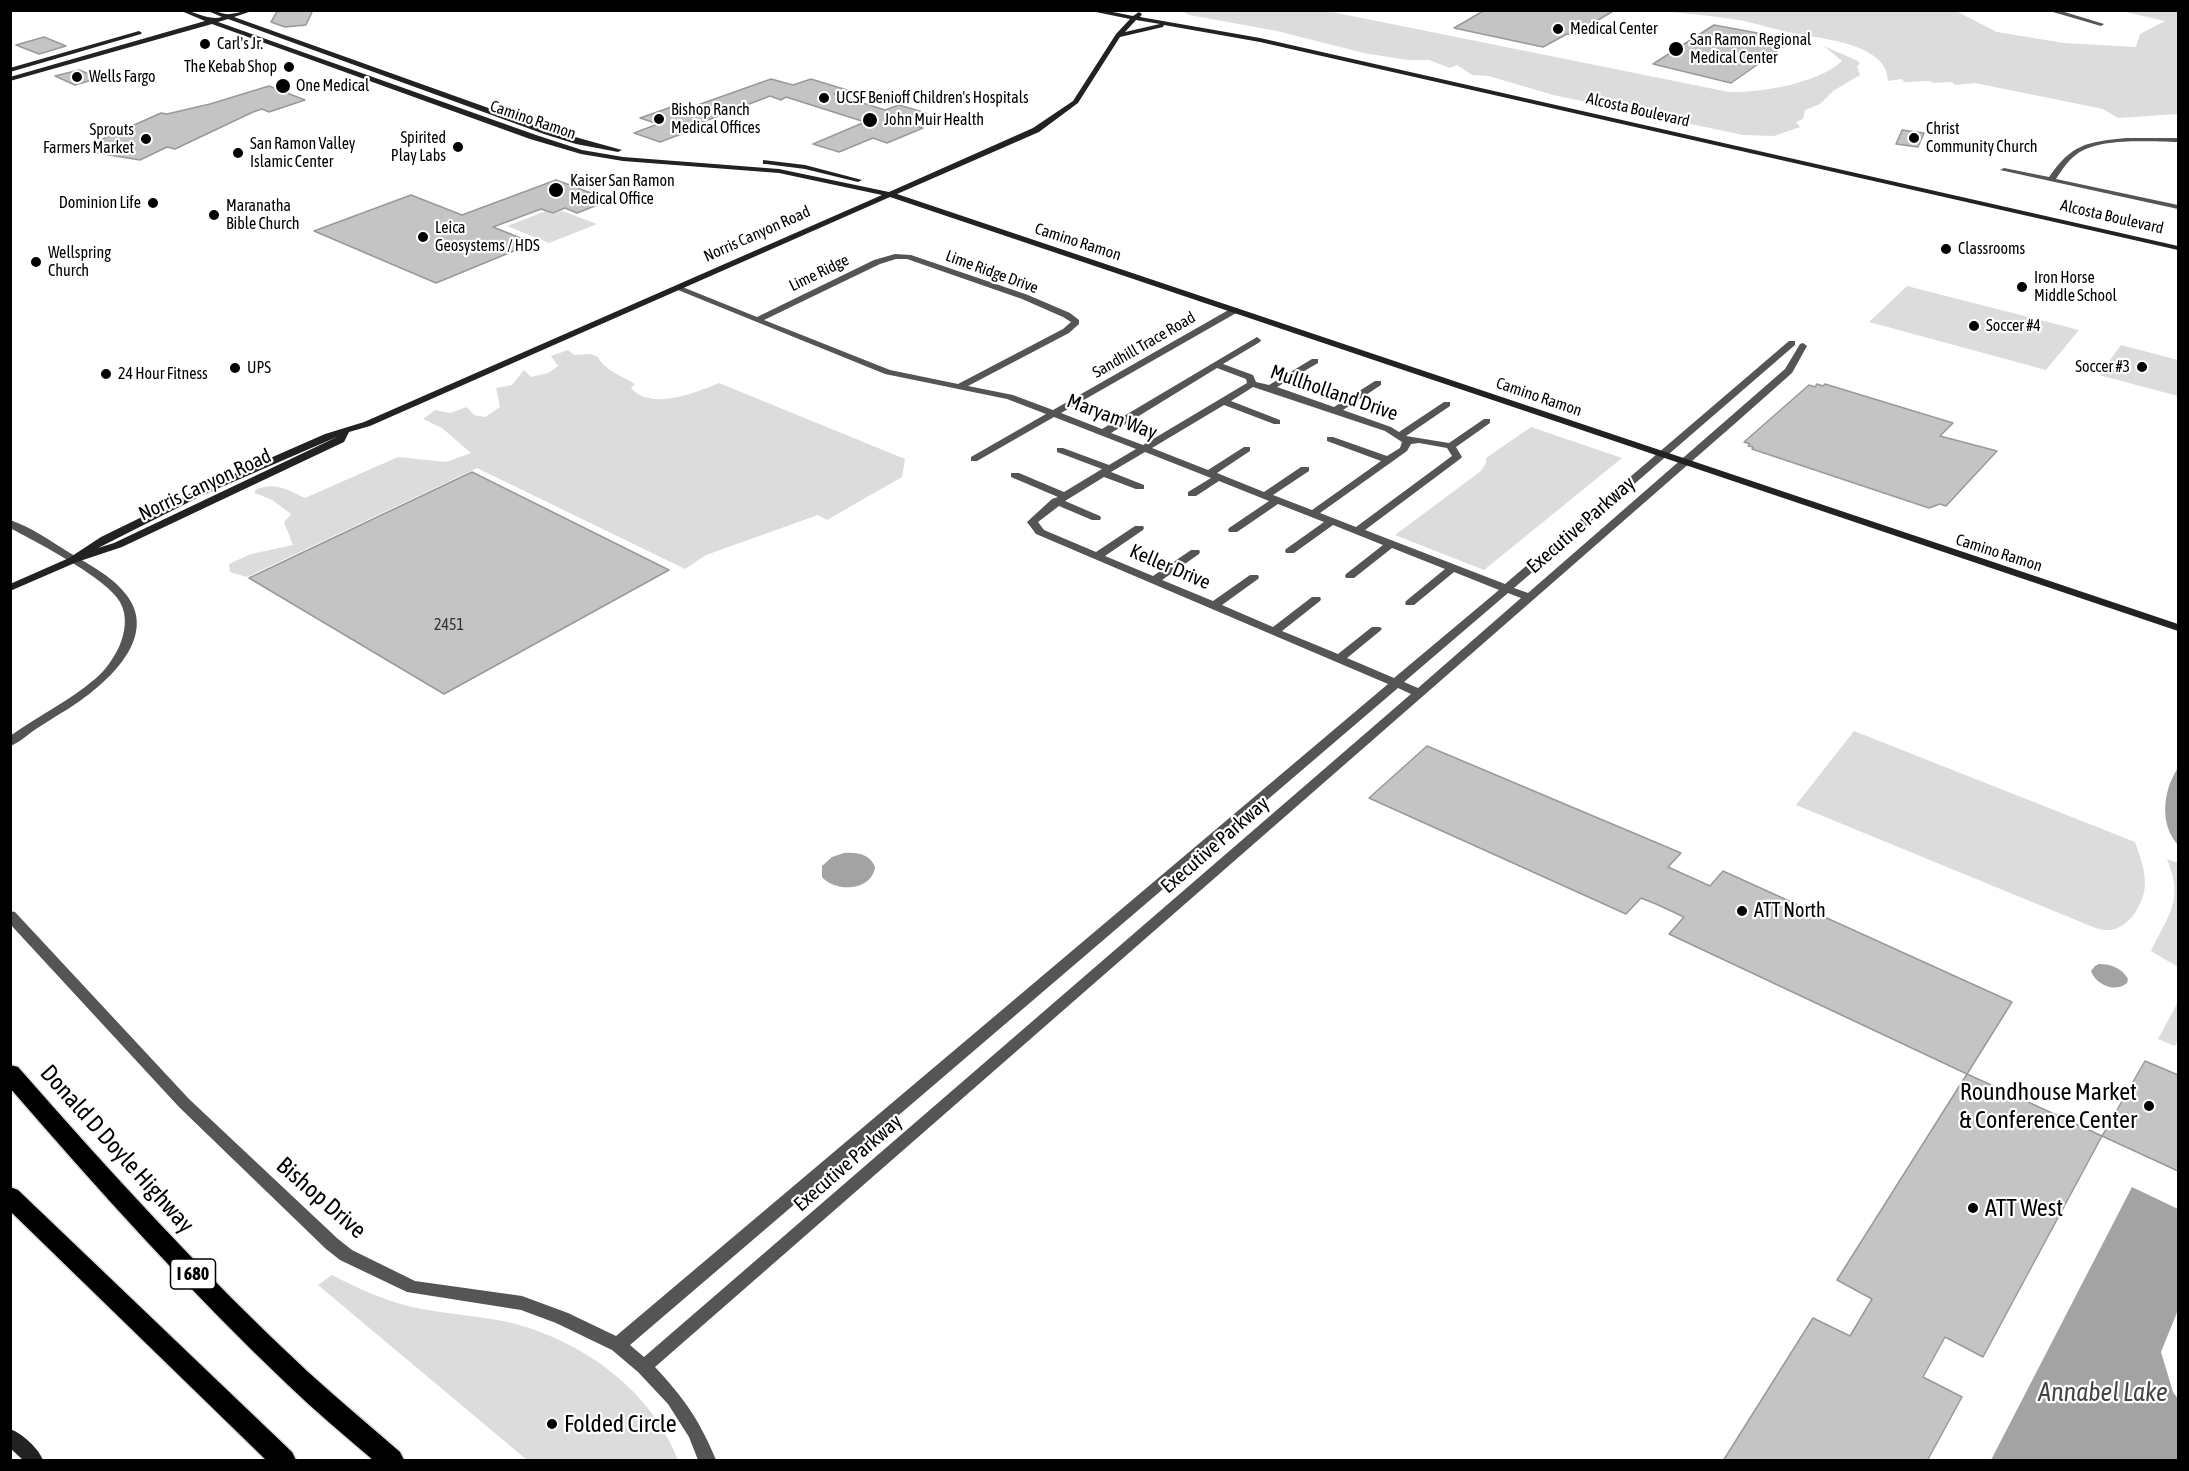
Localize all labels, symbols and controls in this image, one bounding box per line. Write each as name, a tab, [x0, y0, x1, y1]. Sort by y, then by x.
place label: Medical Center	[1570, 19, 1658, 39]
marker: Medical Center	[1551, 22, 1565, 36]
place label: San Ramon Regional Medical Center	[1690, 30, 1811, 68]
place label: Carl's Jr.	[217, 34, 263, 54]
marker: Carl's Jr.	[198, 37, 212, 51]
marker: San Ramon Regional Medical Center	[1667, 40, 1685, 58]
place label: The Kebab Shop	[184, 57, 277, 77]
marker: The Kebab Shop	[282, 60, 296, 74]
place label: Wells Fargo	[89, 67, 156, 87]
marker: Wells Fargo	[70, 70, 84, 84]
place label: One Medical	[296, 76, 369, 96]
marker: One Medical	[274, 77, 292, 95]
place label: UCSF Benioff Children's Hospitals	[836, 88, 1029, 108]
street label: Alcosta Boulevard	[1584, 89, 1692, 131]
marker: UCSF Benioff Children's Hospitals	[817, 91, 831, 105]
street label: Camino Ramon	[488, 96, 578, 144]
place label: Bishop Ranch Medical Offices	[671, 100, 760, 138]
place label: John Muir Health	[884, 110, 984, 130]
marker: John Muir Health	[861, 111, 879, 129]
marker: Bishop Ranch Medical Offices	[652, 112, 666, 126]
place label: Christ Community Church	[1926, 119, 2037, 157]
place label: Sprouts Farmers Market	[43, 120, 134, 158]
place label: Spirited Play Labs	[391, 128, 446, 166]
marker: Christ Community Church	[1907, 131, 1921, 145]
marker: Sprouts Farmers Market	[139, 132, 153, 146]
place label: San Ramon Valley Islamic Center	[250, 134, 355, 172]
marker: Spirited Play Labs	[451, 140, 465, 154]
marker: San Ramon Valley Islamic Center	[231, 146, 245, 160]
place label: Kaiser San Ramon Medical Office	[570, 171, 675, 209]
marker: Kaiser San Ramon Medical Office	[547, 181, 565, 199]
place label: Dominion Life	[59, 193, 141, 213]
marker: Dominion Life	[146, 196, 160, 210]
place label: Maranatha Bible Church	[226, 196, 299, 234]
street label: Alcosta Boulevard	[2058, 196, 2166, 238]
street label: Norris Canyon Road	[701, 202, 813, 266]
marker: Maranatha Bible Church	[207, 208, 221, 222]
place label: Leica Geosystems / HDS	[435, 218, 540, 256]
street label: Camino Ramon	[1032, 219, 1124, 265]
marker: Leica Geosystems / HDS	[416, 230, 430, 244]
place label: Classrooms	[1958, 239, 2025, 259]
marker: Classrooms	[1939, 242, 1953, 256]
place label: Wellspring Church	[48, 243, 111, 281]
street label: Lime Ridge Drive	[943, 246, 1041, 298]
street label: Lime Ridge	[786, 250, 852, 296]
marker: Wellspring Church	[29, 255, 43, 269]
place label: Iron Horse Middle School	[2034, 268, 2117, 306]
marker: Iron Horse Middle School	[2015, 280, 2029, 294]
street label: Sandhill Trace Road	[1089, 308, 1199, 382]
place label: Soccer #4	[1986, 316, 2041, 336]
marker: Soccer #4	[1967, 319, 1981, 333]
place label: Soccer #3	[2075, 357, 2130, 377]
place label: UPS	[247, 358, 271, 378]
street label: Mullholland Drive	[1267, 360, 1401, 426]
marker: Soccer #3	[2135, 360, 2149, 374]
marker: UPS	[228, 361, 242, 375]
place label: 24 Hour Fitness	[118, 364, 208, 384]
marker: 24 Hour Fitness	[99, 367, 113, 381]
street label: Camino Ramon	[1494, 373, 1584, 421]
street label: Maryam Way	[1064, 389, 1160, 445]
street label: Norris Canyon Road	[135, 444, 275, 526]
street label: Executive Parkway	[1522, 472, 1640, 578]
street label: Camino Ramon	[1953, 530, 2045, 576]
street label: Keller Drive	[1126, 539, 1214, 595]
house number: 2451	[434, 615, 464, 635]
street label: Executive Parkway	[1156, 792, 1274, 898]
place label: ATT North	[1754, 899, 1826, 923]
marker: ATT North	[1735, 904, 1749, 918]
street label: Donald D Doyle Highway	[34, 1059, 200, 1239]
place label: Roundhouse Market & Conference Center	[1959, 1078, 2137, 1134]
marker: Roundhouse Market & Conference Center	[2142, 1099, 2156, 1113]
street label: Executive Parkway	[789, 1110, 907, 1216]
street label: Bishop Drive	[270, 1151, 372, 1245]
place label: ATT West	[1985, 1194, 2063, 1222]
marker: ATT West	[1966, 1201, 1980, 1215]
road number: I 680	[170, 1259, 216, 1289]
water label: Annabel Lake	[2038, 1377, 2168, 1409]
place label: Folded Circle	[564, 1410, 677, 1438]
marker: Folded Circle	[545, 1417, 559, 1431]

